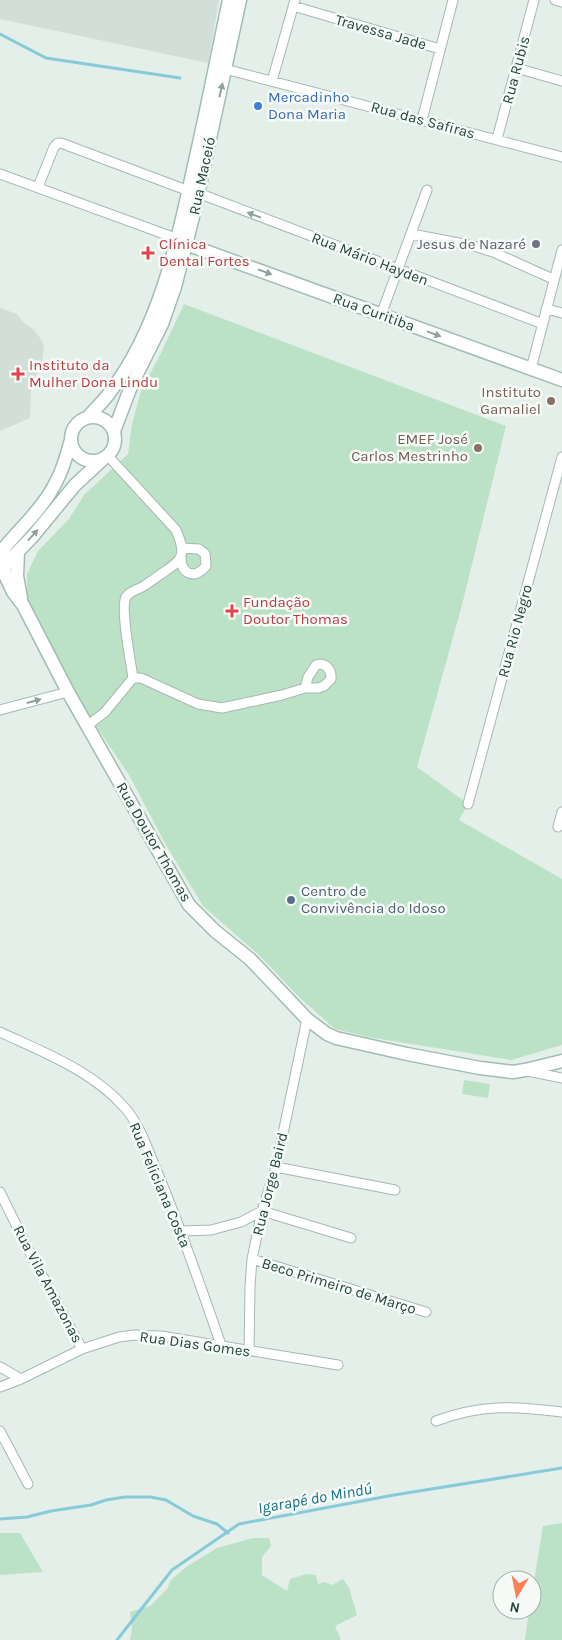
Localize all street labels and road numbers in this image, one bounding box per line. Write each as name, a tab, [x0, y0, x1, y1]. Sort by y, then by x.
street label: Travessa Jade	[333, 10, 429, 54]
street label: Rua Rubis	[498, 34, 534, 106]
street label: Rua das Safiras	[369, 97, 477, 143]
street label: Rua Maceió	[185, 135, 219, 217]
street label: Rua Mário Hayden	[309, 228, 431, 290]
street label: Rua Curitiba	[331, 289, 417, 335]
street label: Rua Rio Negro	[494, 583, 536, 679]
street label: Rua Doutor Thomas	[112, 779, 196, 905]
street label: Rua Feliciana Costa	[125, 1120, 195, 1250]
street label: Rua Jorge Baird	[248, 1131, 292, 1237]
street label: Rua Vila Amazonas	[9, 1222, 87, 1346]
street label: Beco Primeiro de Março	[260, 1254, 418, 1318]
street label: Rua Dias Gomes	[138, 1327, 252, 1361]

